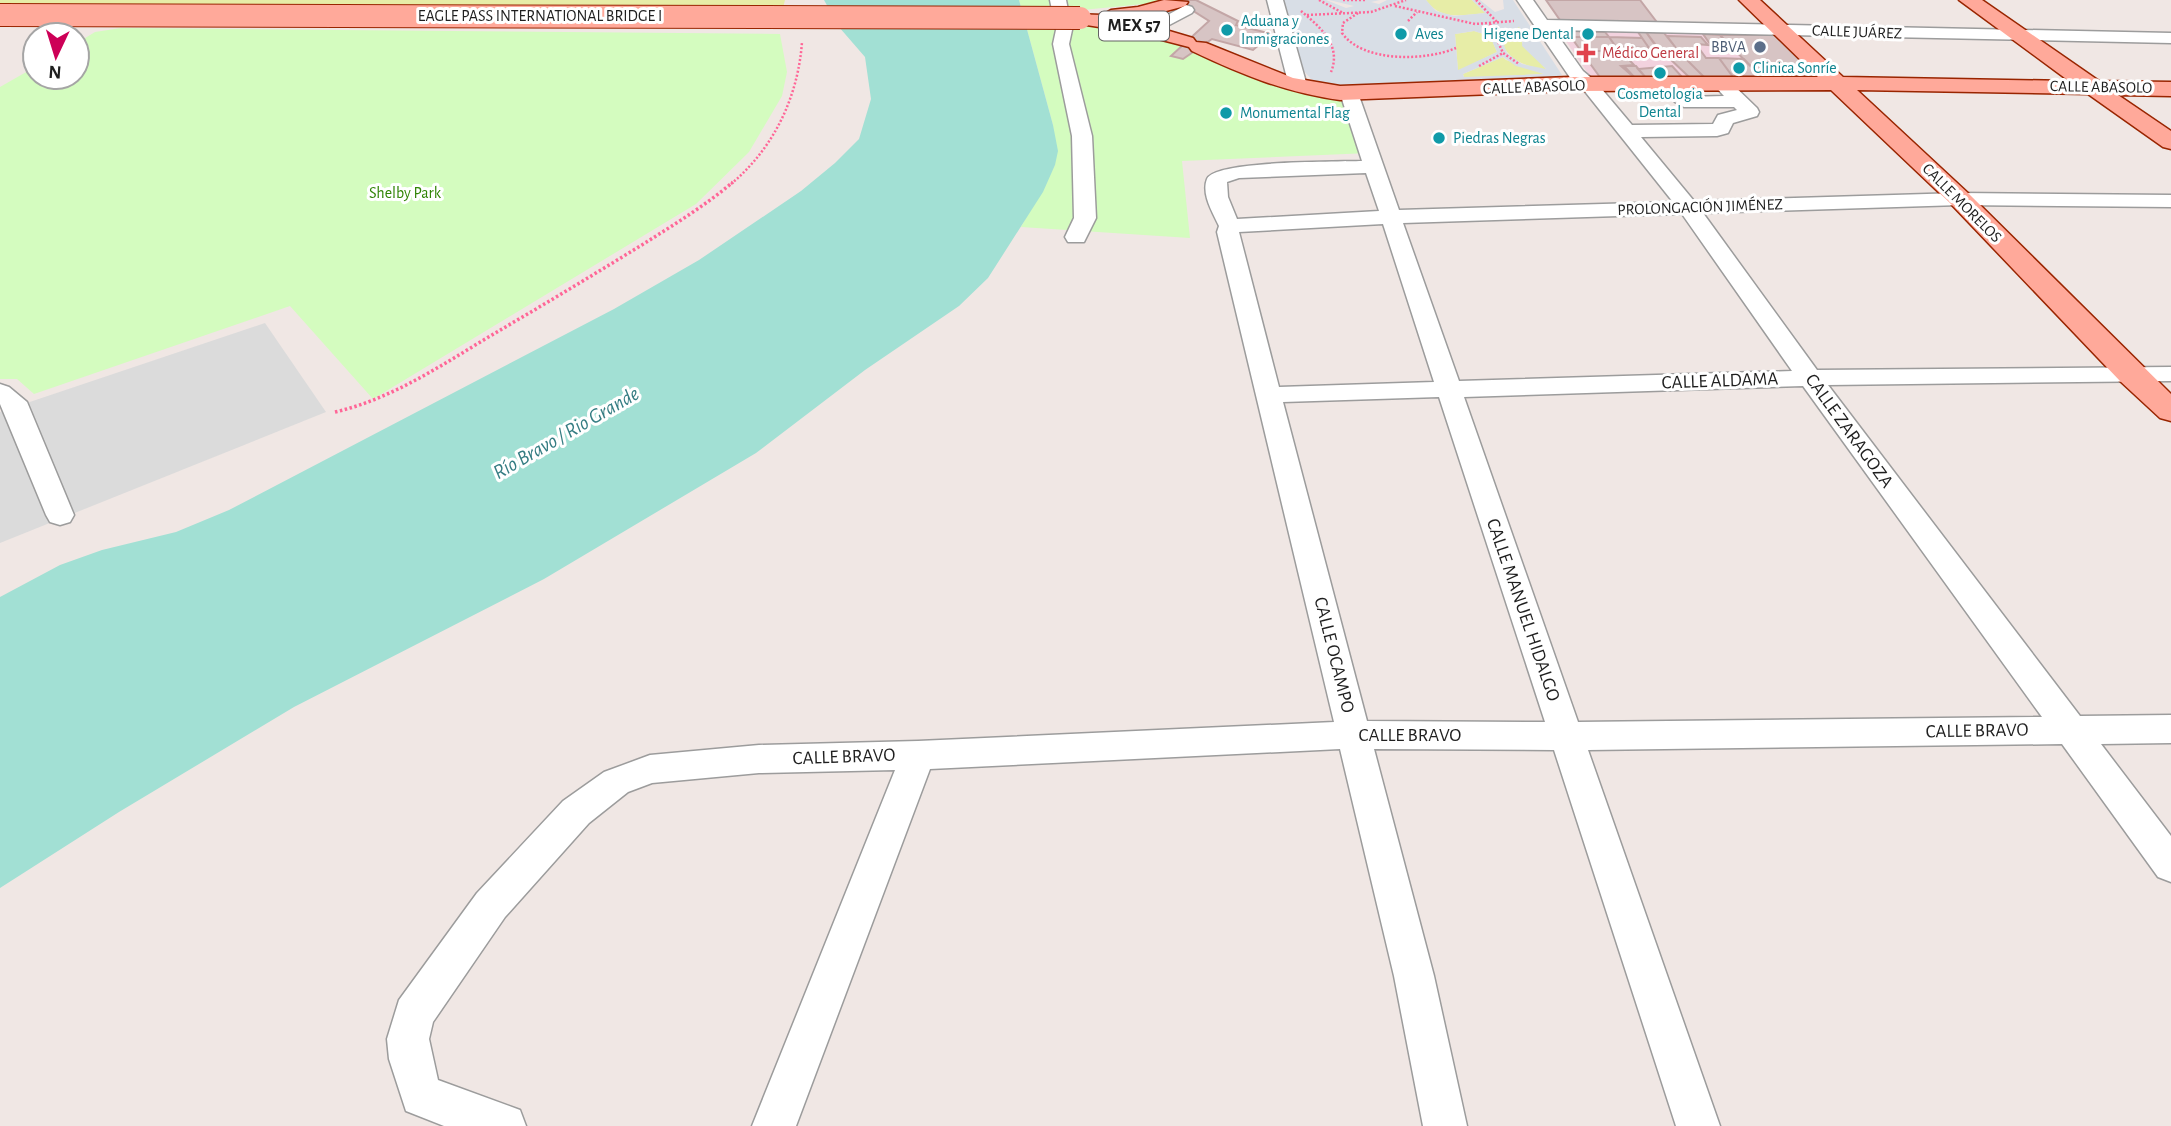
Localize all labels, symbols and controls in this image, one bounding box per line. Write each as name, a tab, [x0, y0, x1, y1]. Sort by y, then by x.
street label: EAGLE PASS INTERNATIONAL BRIDGE I	[418, 8, 662, 24]
road number: MEX 57	[1099, 12, 1169, 41]
place label: Aduana y Inmigraciones	[1241, 13, 1329, 47]
street label: CALLE JUÁREZ	[1812, 20, 1902, 42]
north arrow	[21, 21, 91, 91]
marker: Aduana y Inmigraciones	[1219, 22, 1235, 38]
marker: Aves	[1393, 26, 1409, 42]
place label: Aves	[1415, 26, 1444, 42]
place label: Higene Dental	[1483, 26, 1574, 42]
marker: Higene Dental	[1580, 26, 1596, 42]
place label: BBVA	[1711, 39, 1746, 55]
marker: BBVA	[1752, 39, 1768, 55]
marker: Médico General	[1576, 43, 1596, 63]
place label: Médico General	[1602, 45, 1699, 61]
marker: Clinica Sonríe	[1731, 60, 1747, 76]
place label: Clinica Sonríe	[1753, 60, 1837, 76]
text: N	[48, 62, 62, 81]
marker: Cosmetologia Dental	[1652, 65, 1668, 81]
street label: CALLE ABASOLO	[1483, 77, 1585, 97]
street label: CALLE ABASOLO	[2050, 78, 2152, 96]
place label: Cosmetologia Dental	[1617, 86, 1703, 120]
marker: Monumental Flag	[1218, 105, 1234, 121]
place label: Monumental Flag	[1240, 105, 1350, 121]
marker: Piedras Negras	[1431, 130, 1447, 146]
place label: Piedras Negras	[1453, 130, 1546, 146]
street label: CALLE MORELOS	[1919, 160, 2005, 246]
park label: Shelby Park	[369, 185, 442, 202]
street label: PROLONGACIÓN JIMÉNEZ	[1617, 194, 1783, 218]
street label: CALLE ALDAMA	[1661, 369, 1779, 393]
street label: CALLE ZARAGOZA	[1801, 371, 1897, 491]
water label: Río Bravo / Rio Grande	[489, 383, 643, 483]
street label: CALLE MANUEL HIDALGO	[1483, 516, 1563, 704]
street label: CALLE OCAMPO	[1310, 595, 1358, 715]
street label: CALLE BRAVO	[1925, 721, 2029, 741]
street label: CALLE BRAVO	[1359, 726, 1461, 745]
street label: CALLE BRAVO	[792, 746, 896, 768]

